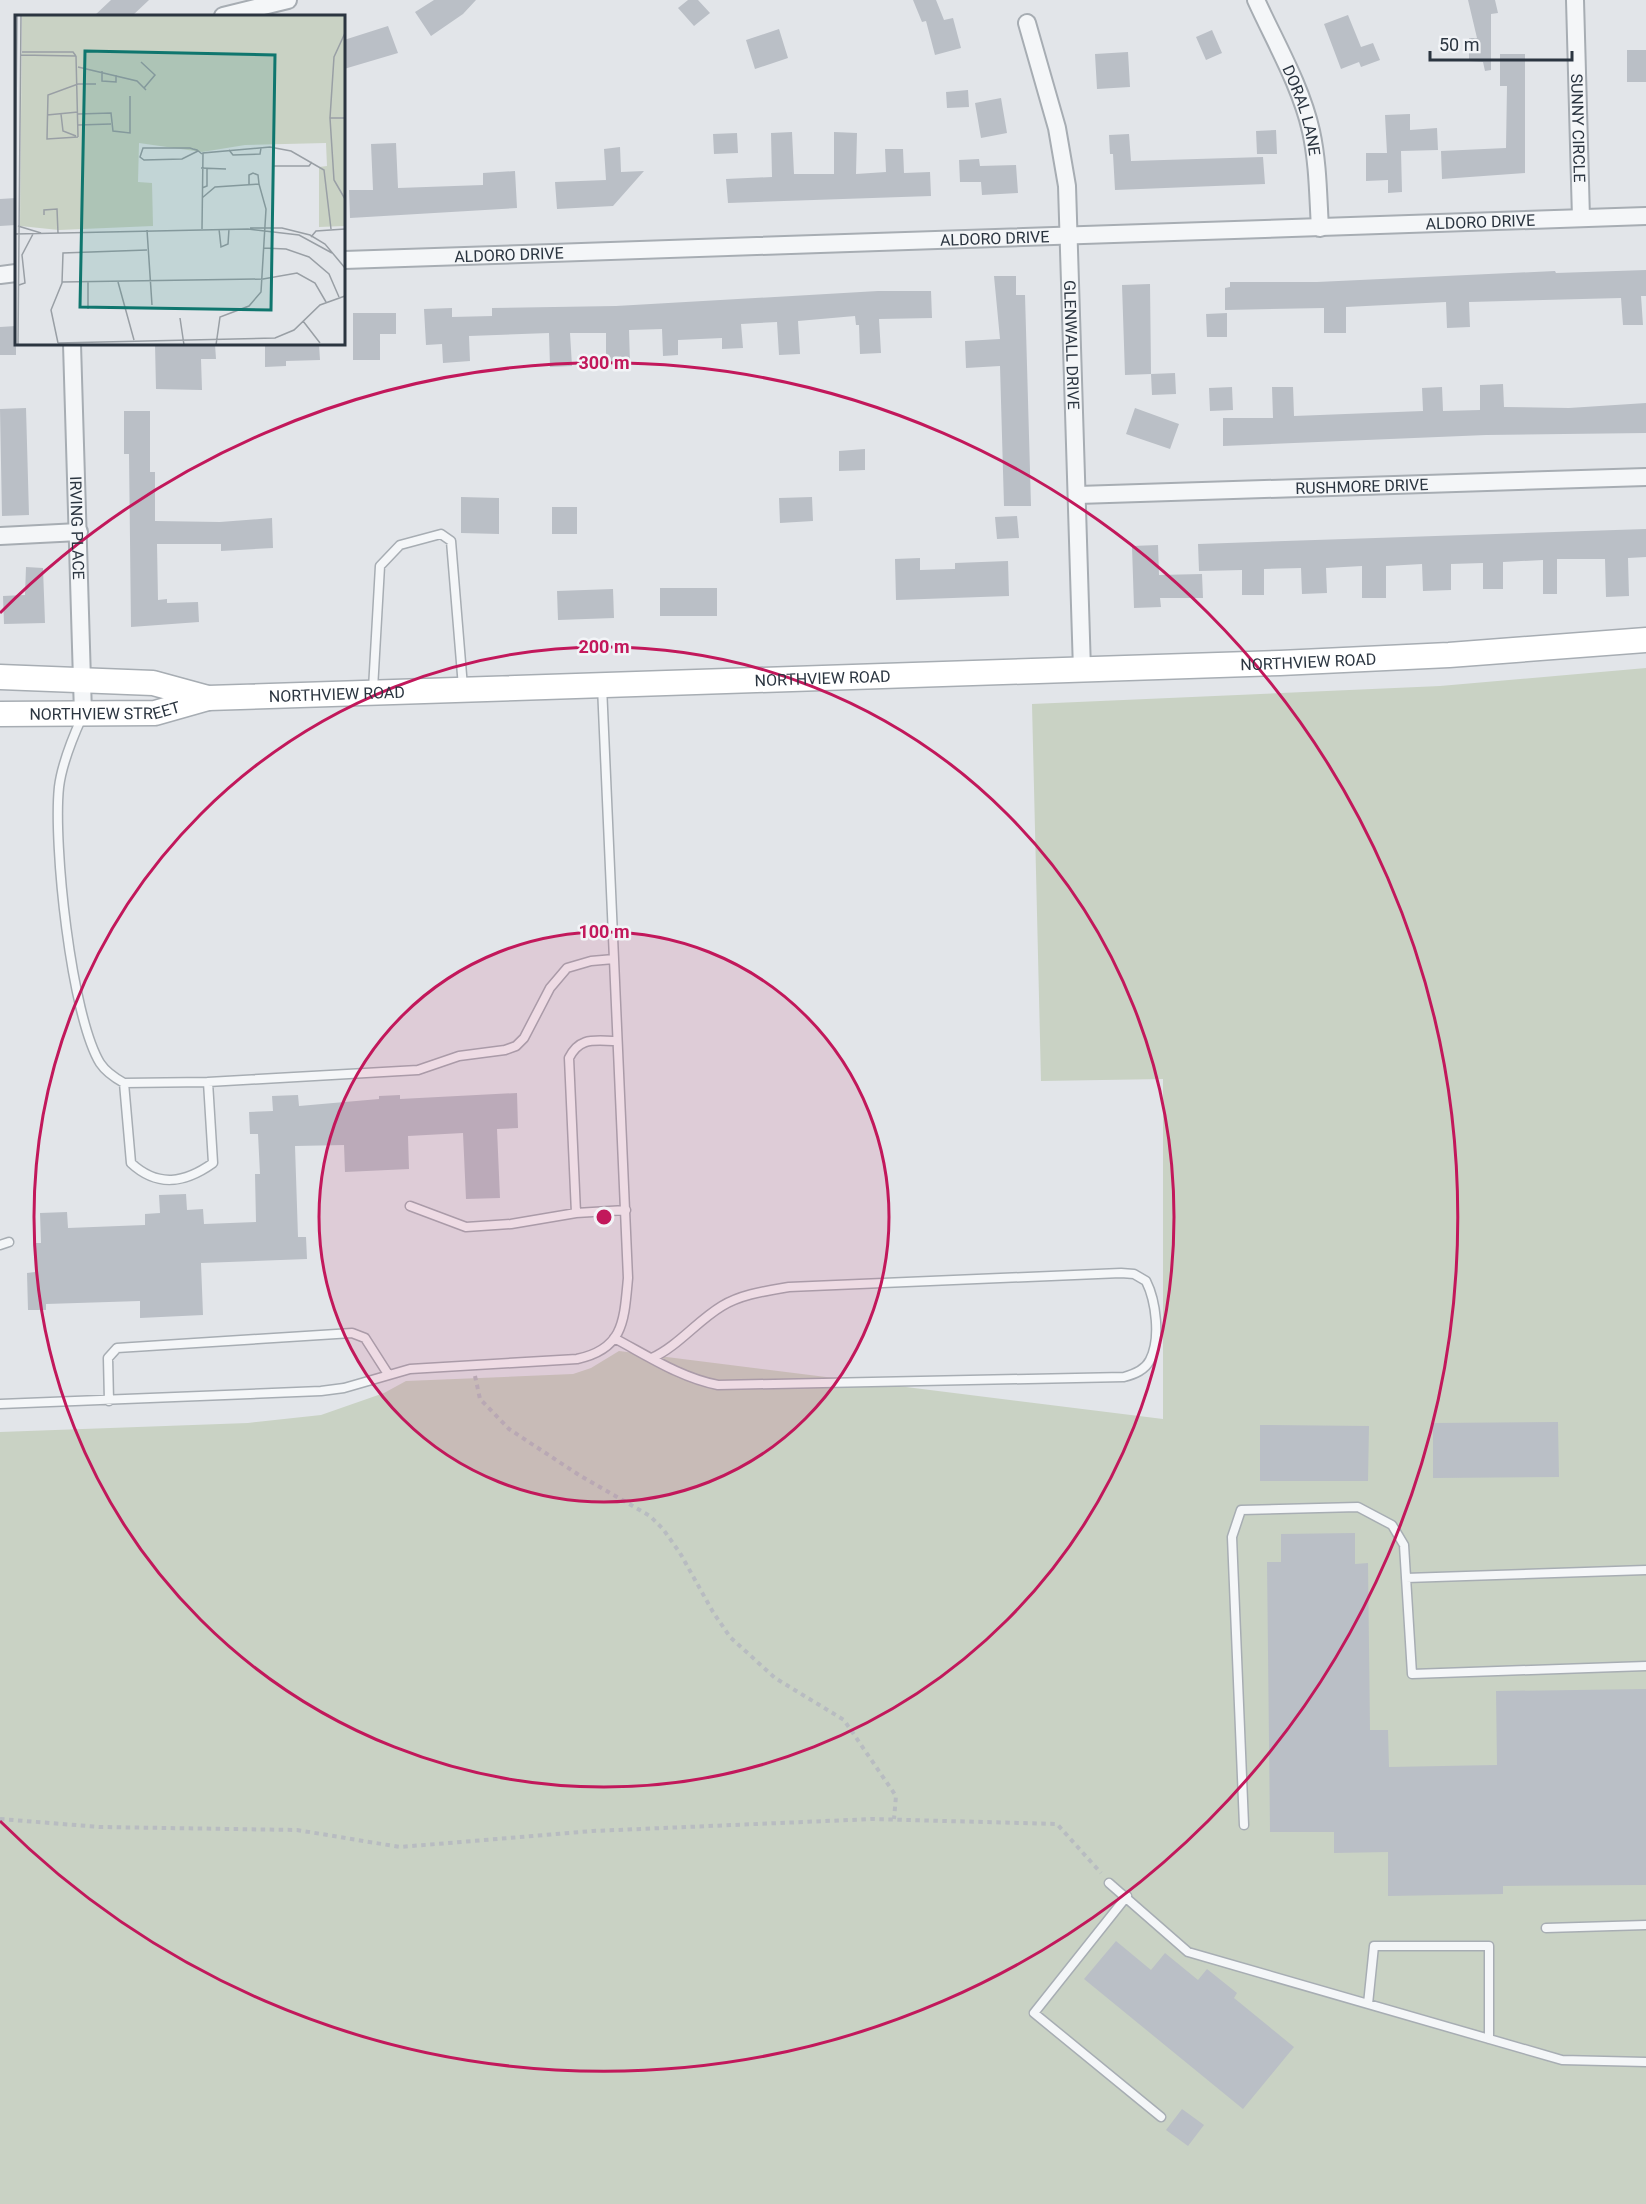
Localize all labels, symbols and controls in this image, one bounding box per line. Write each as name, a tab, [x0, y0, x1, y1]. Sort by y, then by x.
inset map	[15, 15, 345, 345]
scale bar	[1430, 24, 1572, 62]
text: 50 m	[1439, 34, 1479, 55]
street label: DORAL LANE	[1278, 62, 1324, 157]
street label: SUNNY CIRCLE	[1567, 73, 1589, 183]
street label: ALDORO DRIVE	[1425, 211, 1535, 233]
street label: ALDORO DRIVE	[940, 227, 1050, 250]
street label: ALDORO DRIVE	[454, 244, 564, 266]
street label: GLENWALL DRIVE	[1060, 280, 1083, 410]
text: 300 m	[578, 352, 630, 373]
street label: RUSHMORE DRIVE	[1295, 475, 1429, 498]
street label: IRVING PLACE	[66, 476, 88, 580]
text: 200 m	[578, 636, 630, 657]
street label: NORTHVIEW ROAD	[1240, 649, 1377, 674]
street label: NORTHVIEW ROAD	[754, 667, 891, 690]
street label: NORTHVIEW ROAD	[269, 683, 405, 706]
street label: NORTHVIEW STREET	[29, 697, 183, 724]
text: 100 m	[578, 921, 630, 942]
centre of rings	[594, 1207, 614, 1227]

